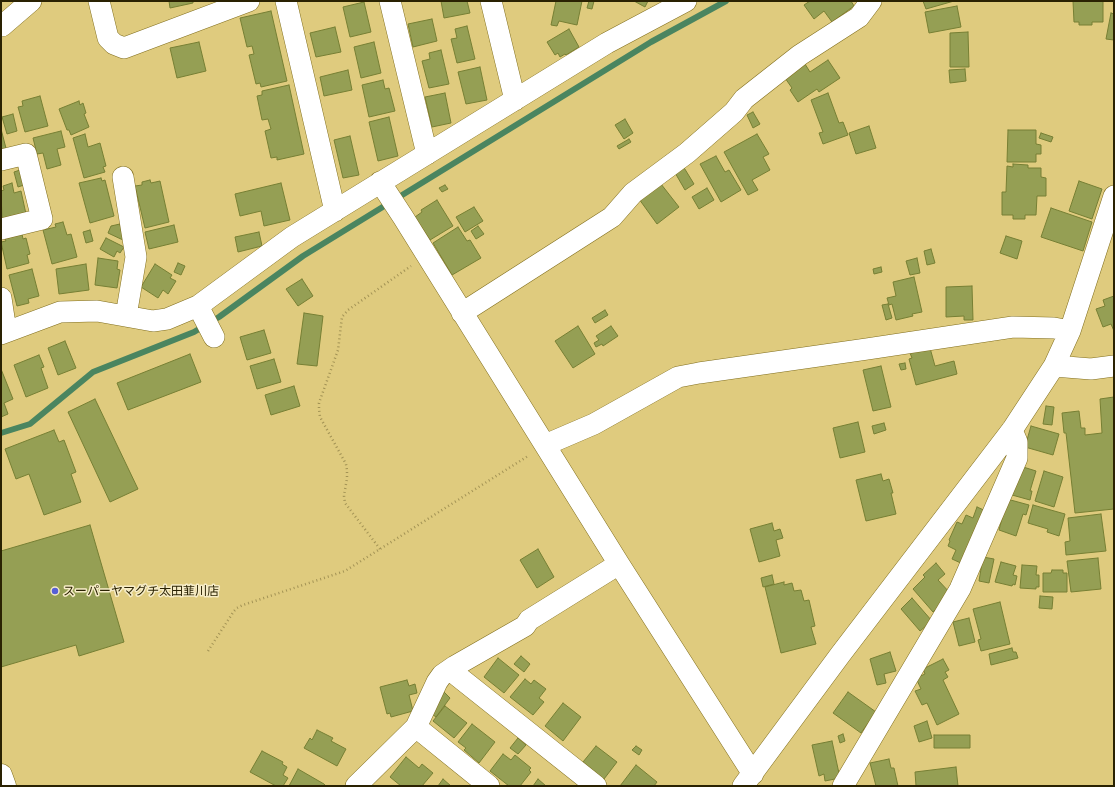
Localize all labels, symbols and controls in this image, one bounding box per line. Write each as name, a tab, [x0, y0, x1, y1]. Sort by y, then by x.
place label: スーパーヤマグチ太田韮川店	[63, 584, 219, 598]
marker: スーパーヤマグチ太田韮川店	[50, 586, 60, 596]

